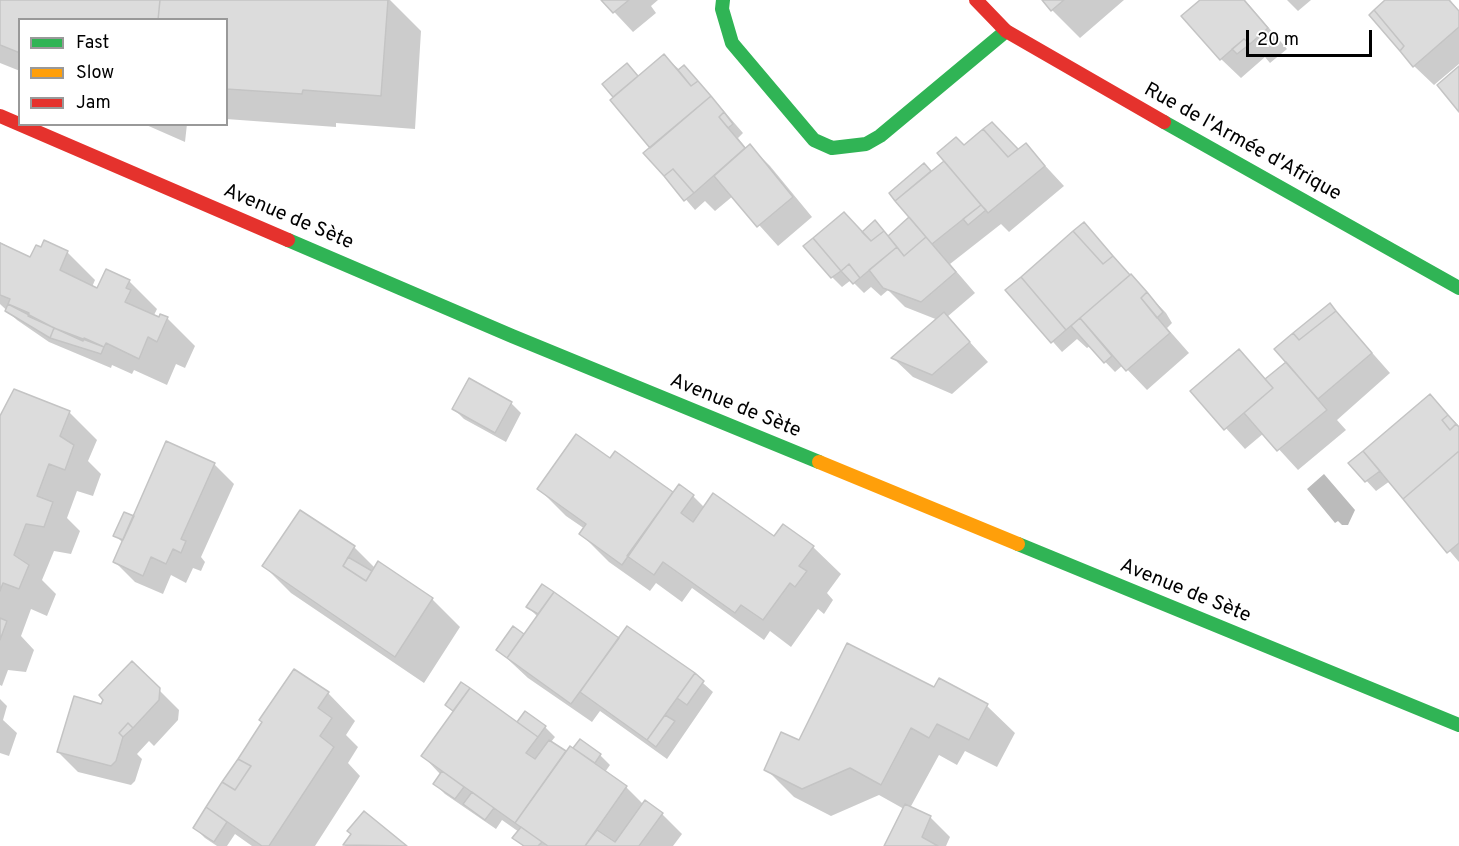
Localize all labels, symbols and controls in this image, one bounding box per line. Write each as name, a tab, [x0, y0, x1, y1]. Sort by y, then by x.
legend	[18, 18, 228, 126]
scale bar	[1249, 18, 1375, 56]
text: 20 m	[1257, 29, 1299, 52]
text: Fast	[76, 32, 109, 55]
text: Slow	[76, 62, 114, 85]
street label: Rue de l'Armée d'Afrique	[1139, 79, 1345, 207]
text: Jam	[76, 92, 111, 115]
street label: Avenue de Sète	[219, 180, 357, 256]
street label: Avenue de Sète	[666, 370, 804, 444]
street label: Avenue de Sète	[1116, 555, 1254, 629]

